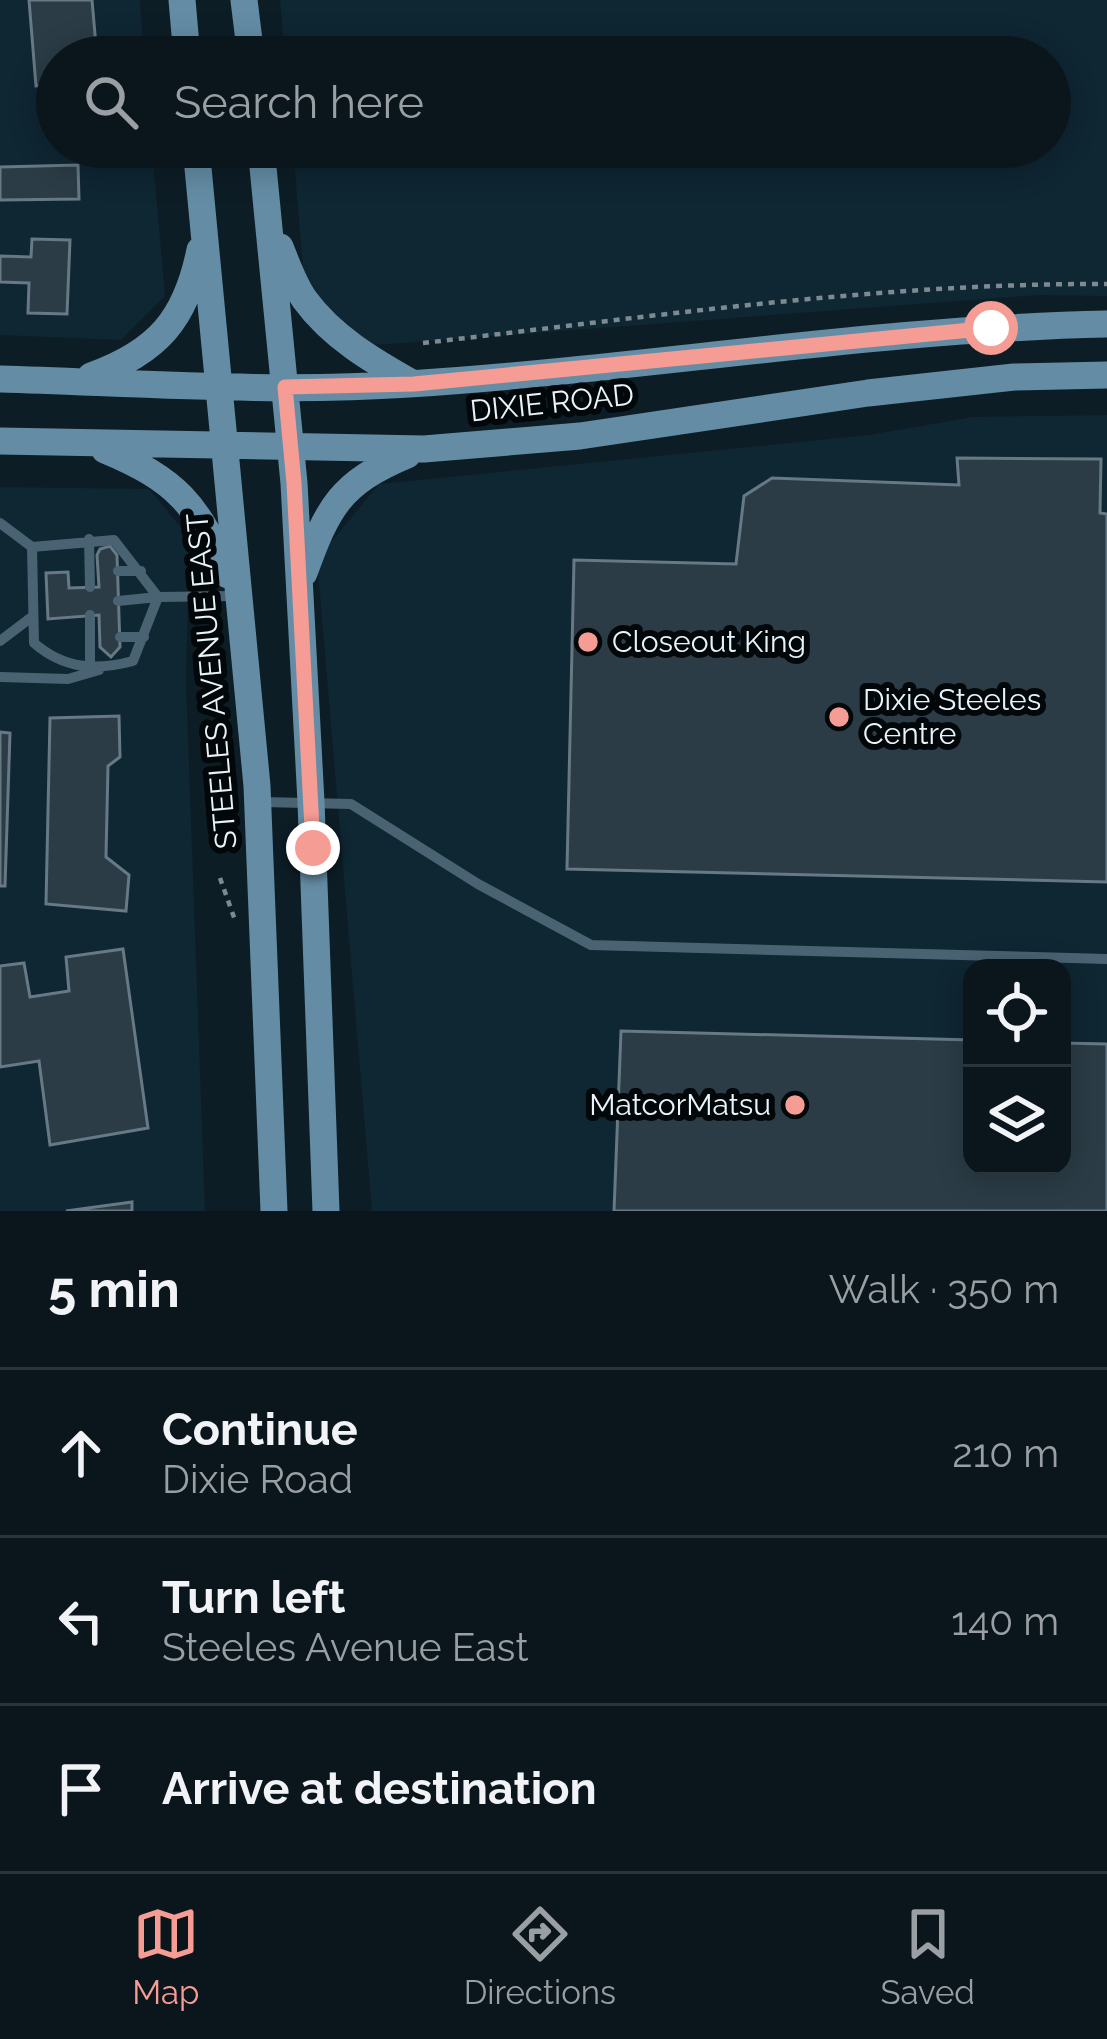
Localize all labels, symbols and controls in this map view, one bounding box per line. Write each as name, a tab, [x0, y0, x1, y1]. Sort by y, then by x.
search box	[36, 36, 1071, 168]
icon: search	[78, 69, 144, 135]
text: Search here	[174, 76, 424, 129]
route start	[964, 301, 1018, 355]
street label: DIXIE ROAD	[468, 377, 635, 428]
street label: STEELES AVENUE EAST	[179, 512, 244, 851]
place label: Closeout King	[612, 624, 806, 659]
marker: Closeout King	[575, 629, 601, 655]
place label: Dixie Steeles Centre	[863, 682, 1041, 751]
marker: Dixie Steeles Centre	[826, 704, 852, 730]
route end	[286, 821, 340, 875]
map controls	[963, 959, 1071, 1175]
button: locate	[963, 959, 1071, 1067]
button: layers	[963, 1067, 1071, 1175]
place label: MatcorMatsu	[589, 1087, 771, 1122]
marker: MatcorMatsu	[782, 1092, 808, 1118]
text: 5 min	[48, 1259, 180, 1319]
text: Walk · 350 m	[829, 1266, 1059, 1312]
text: Continue	[162, 1403, 358, 1456]
icon: ahead	[48, 1420, 114, 1486]
text: 210 m	[952, 1430, 1059, 1476]
text: Dixie Road	[162, 1456, 353, 1502]
text: Turn left	[162, 1571, 345, 1624]
icon: left	[48, 1588, 114, 1654]
text: 140 m	[951, 1598, 1059, 1644]
text: Steeles Avenue East	[162, 1624, 529, 1670]
icon: arrive	[48, 1756, 114, 1822]
text: Arrive at destination	[162, 1762, 597, 1815]
tab: Map	[132, 1901, 199, 2012]
tab: Directions	[464, 1901, 616, 2012]
tab: Saved	[880, 1901, 975, 2012]

